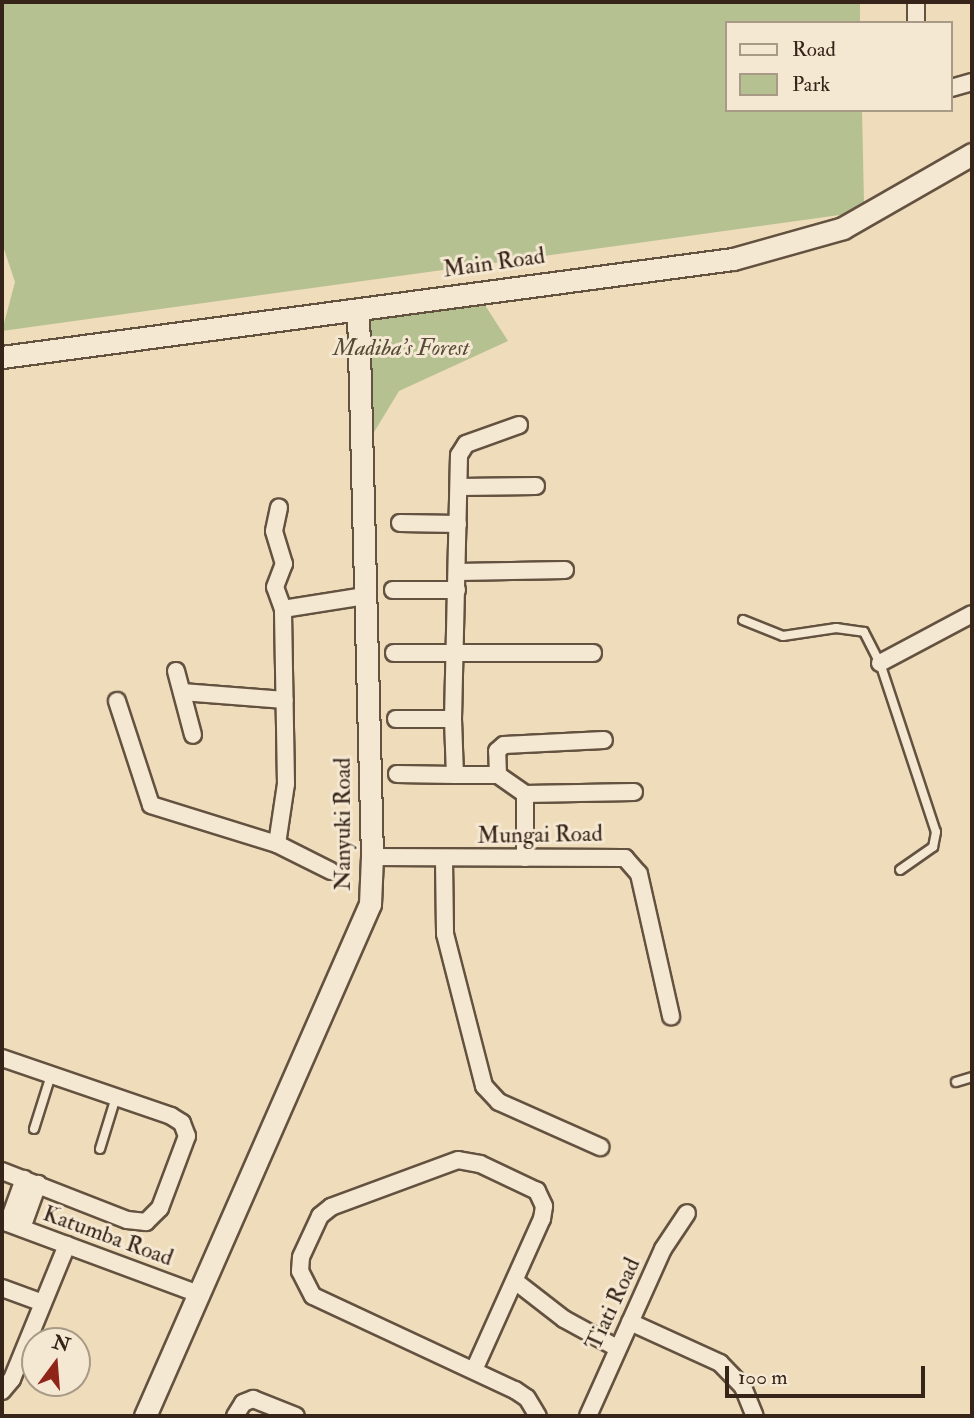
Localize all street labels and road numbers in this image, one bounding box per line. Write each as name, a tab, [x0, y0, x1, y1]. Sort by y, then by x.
street label: Main Road	[441, 242, 547, 284]
street label: Nanyuki Road	[329, 757, 357, 891]
street label: Mungai Road	[477, 820, 603, 850]
street label: Katumba Road	[39, 1200, 177, 1272]
street label: Tiati Road	[580, 1253, 646, 1355]

